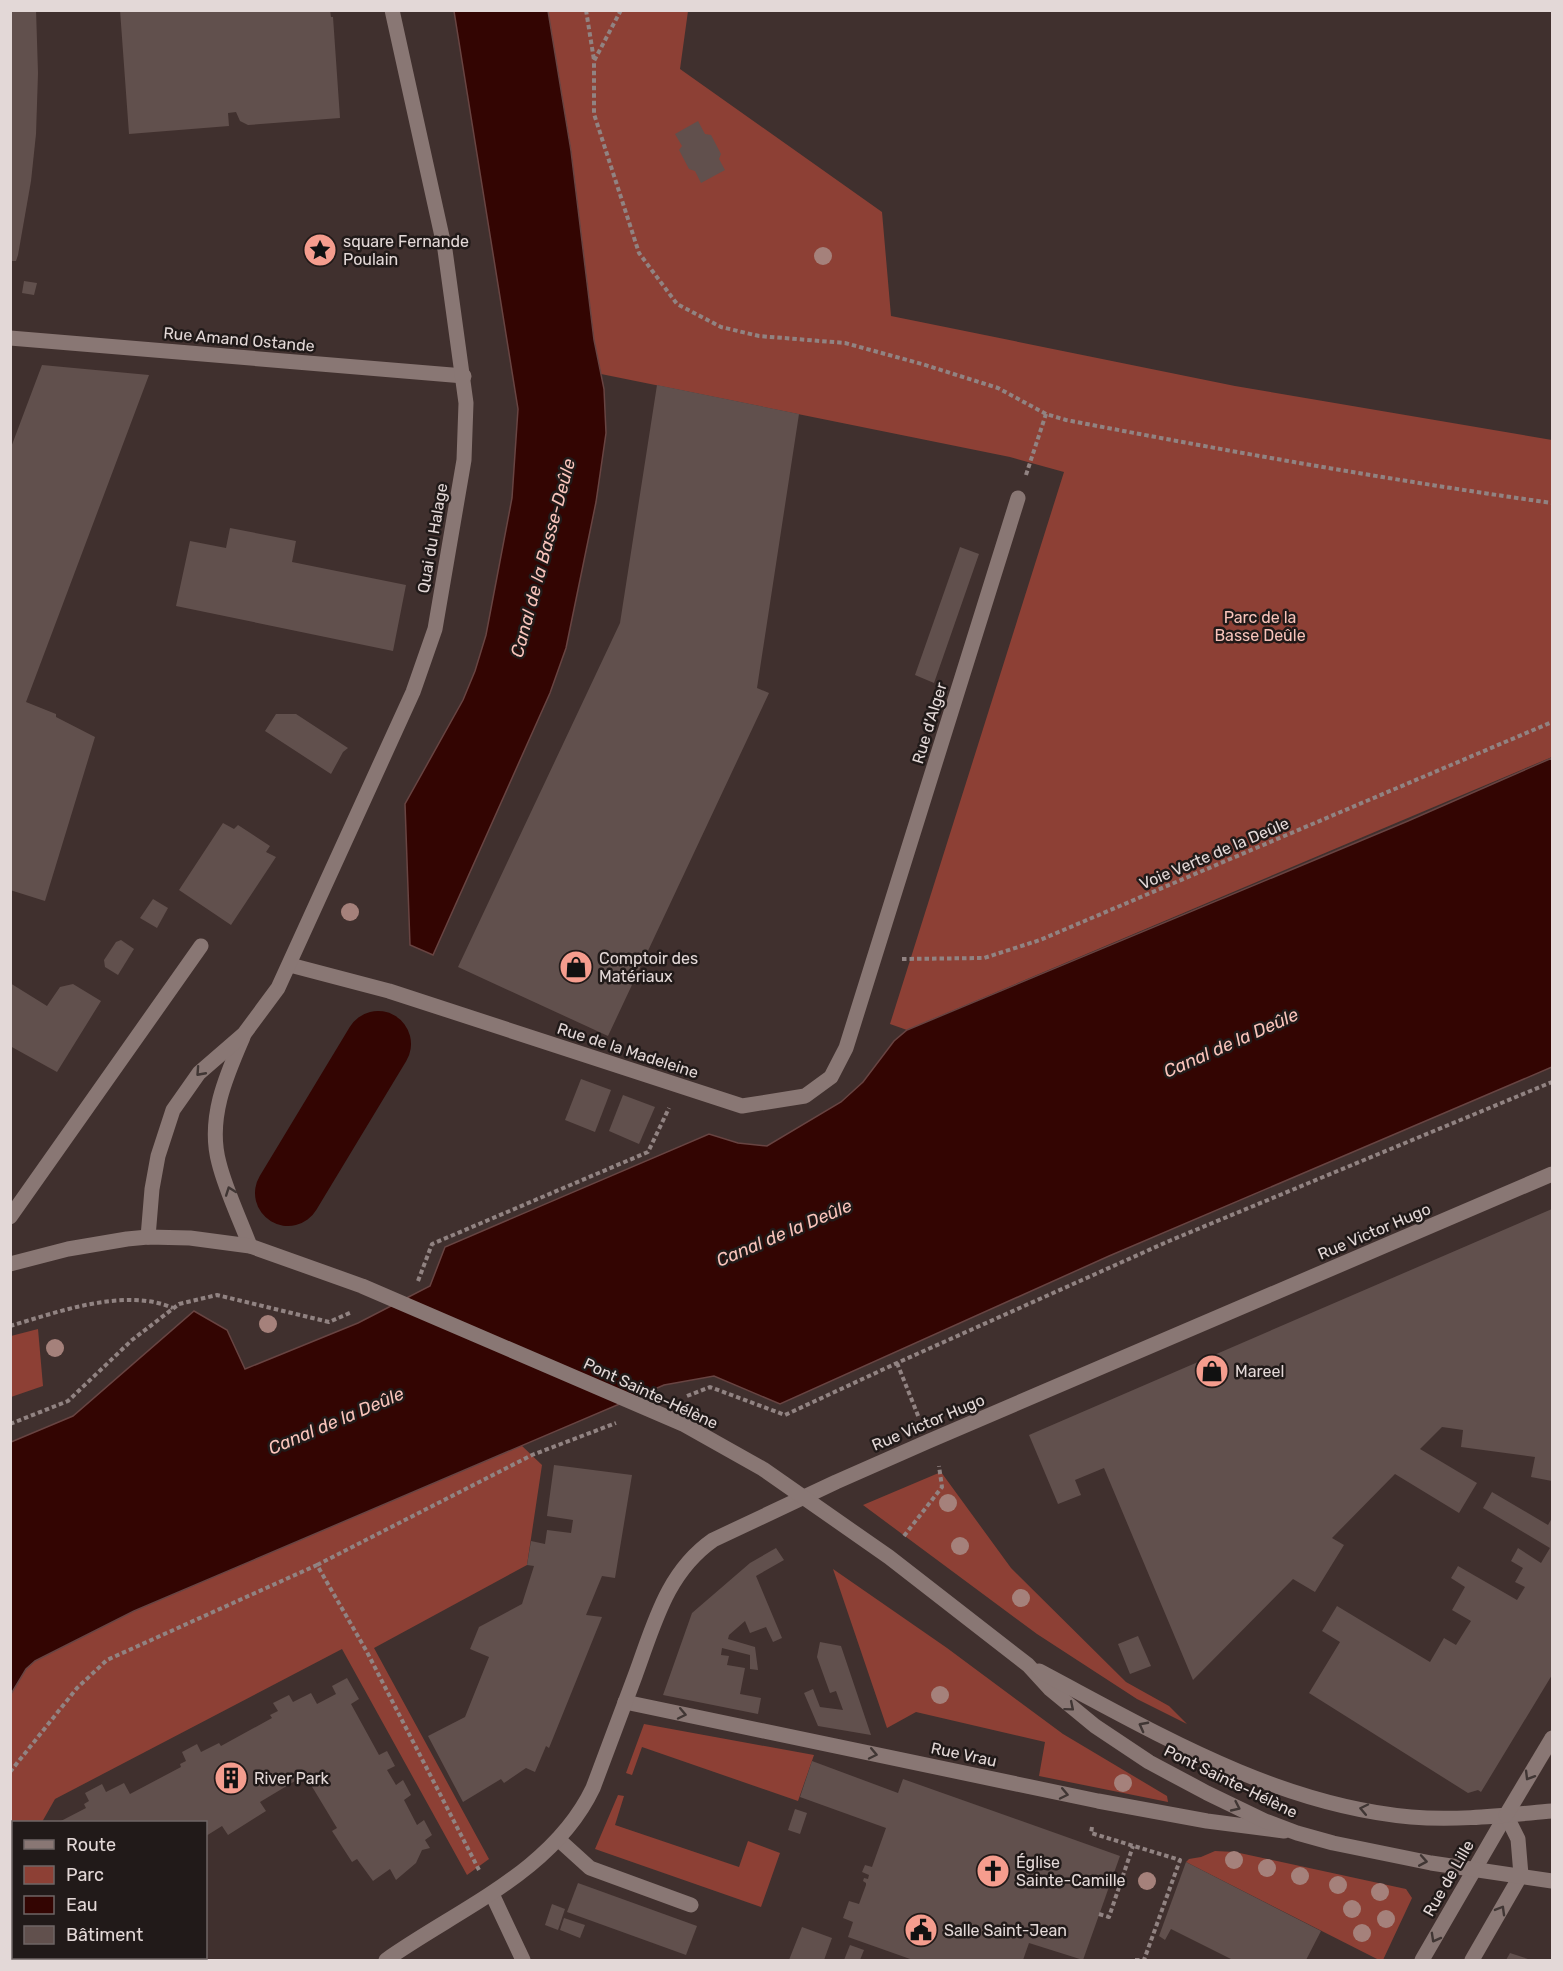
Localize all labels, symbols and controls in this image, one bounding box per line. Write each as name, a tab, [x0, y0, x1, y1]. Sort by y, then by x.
place icon: square Fernande Poulain	[302, 232, 338, 268]
place label: square Fernande Poulain	[343, 232, 469, 269]
street label: Rue Amand Ostande	[163, 323, 315, 356]
water label: Canal de la Basse-Deûle	[506, 456, 580, 660]
street label: Quai du Halage	[413, 481, 452, 595]
park label: Parc de la Basse Deûle	[1214, 608, 1306, 645]
street label: Rue d'Alger	[908, 680, 951, 766]
street label: Voie Verte de la Deûle	[1137, 813, 1292, 894]
shop icon: Comptoir des Matériaux	[558, 949, 594, 985]
place label: Comptoir des Matériaux	[599, 949, 698, 986]
water label: Canal de la Deûle	[1160, 1003, 1302, 1083]
street label: Rue de la Madeleine	[555, 1019, 701, 1082]
one-way arrow	[196, 1066, 207, 1076]
one-way arrow	[224, 1186, 237, 1197]
water label: Canal de la Deûle	[713, 1194, 855, 1272]
street label: Rue Victor Hugo	[1315, 1199, 1433, 1264]
shop icon: Mareel	[1194, 1353, 1230, 1389]
street label: Pont Sainte-Hélène	[581, 1354, 721, 1433]
place label: Mareel	[1235, 1362, 1284, 1381]
water label: Canal de la Deûle	[265, 1382, 407, 1460]
street label: Rue Victor Hugo	[869, 1390, 987, 1455]
one-way arrow	[1063, 1699, 1074, 1710]
one-way arrow	[677, 1706, 687, 1719]
one-way arrow	[1139, 1722, 1150, 1733]
street label: Rue Vrau	[929, 1738, 999, 1771]
street label: Pont Sainte-Hélène	[1161, 1741, 1301, 1822]
one-way arrow	[868, 1747, 878, 1760]
building icon: River Park	[213, 1760, 249, 1796]
place label: River Park	[254, 1769, 330, 1788]
one-way arrow	[1526, 1770, 1537, 1781]
one-way arrow	[1059, 1787, 1069, 1800]
one-way arrow	[1230, 1800, 1241, 1812]
one-way arrow	[1360, 1804, 1370, 1817]
legend	[12, 1821, 207, 1959]
text: Route	[66, 1834, 116, 1856]
street label: Rue de Lille	[1419, 1837, 1478, 1920]
church icon: Église Sainte-Camille	[975, 1853, 1011, 1889]
place label: Église Sainte-Camille	[1016, 1853, 1126, 1890]
one-way arrow	[1418, 1855, 1427, 1867]
text: Parc	[66, 1864, 104, 1886]
text: Eau	[66, 1894, 98, 1916]
one-way arrow	[1494, 1906, 1505, 1916]
public building icon: Salle Saint-Jean	[903, 1912, 939, 1948]
place label: Salle Saint-Jean	[944, 1921, 1067, 1940]
text: Bâtiment	[66, 1924, 143, 1946]
one-way arrow	[1430, 1932, 1442, 1942]

